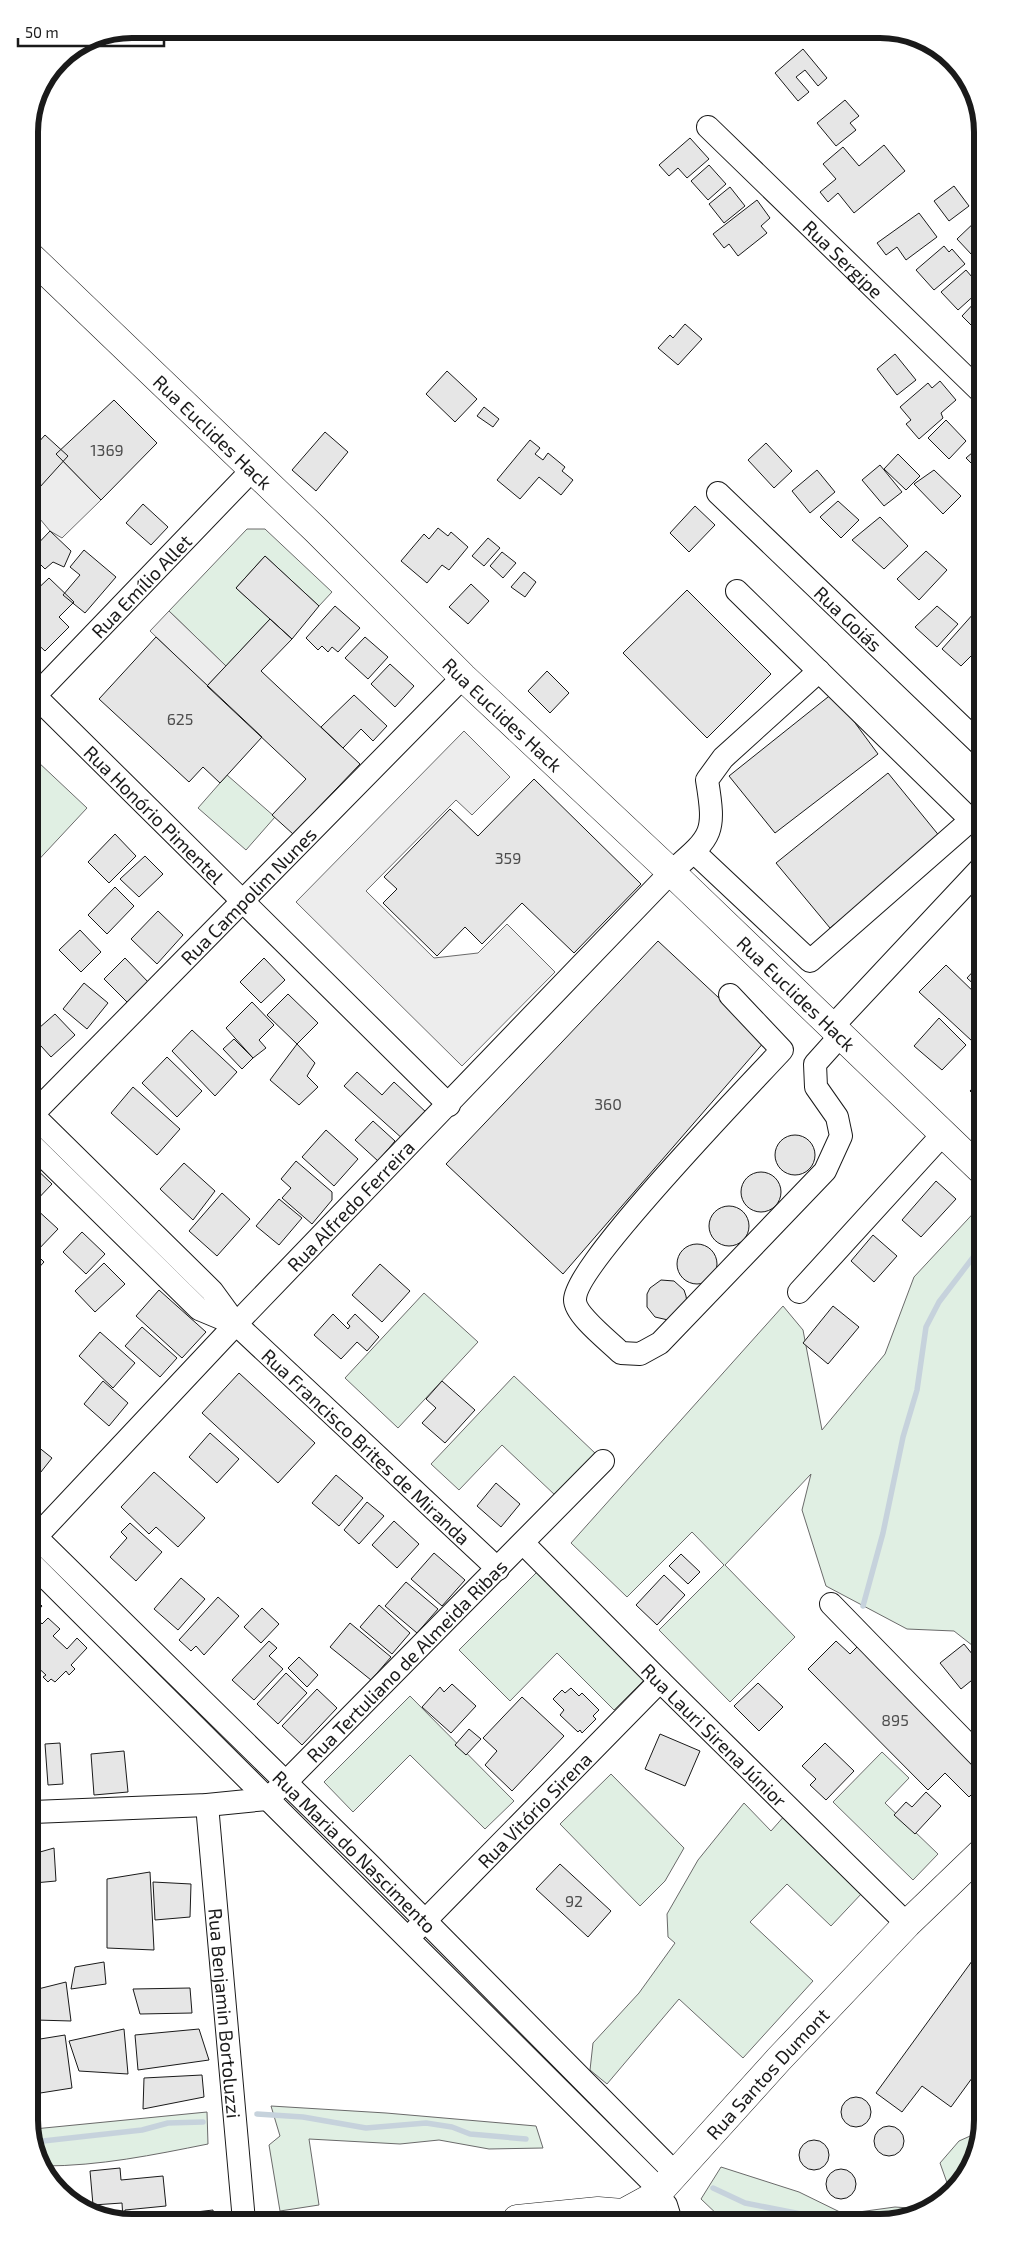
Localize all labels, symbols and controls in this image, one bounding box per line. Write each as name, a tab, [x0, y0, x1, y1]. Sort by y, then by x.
scale bar	[18, 15, 164, 47]
text: 50 m	[25, 23, 59, 41]
street label: Rua Sergipe	[799, 215, 888, 302]
street label: Rua Euclides Hack	[149, 369, 277, 494]
house number: 1369	[90, 440, 124, 459]
street label: Rua Emílio Allet	[86, 529, 196, 642]
street label: Rua Goiás	[810, 581, 887, 656]
street label: Rua Euclides Hack	[439, 653, 568, 776]
house number: 625	[167, 709, 193, 728]
street label: Rua Honório Pimentel	[80, 740, 229, 888]
street label: Rua Campolim Nunes	[175, 822, 321, 969]
house number: 359	[495, 848, 521, 867]
street label: Rua Euclides Hack	[733, 931, 861, 1055]
house number: 360	[594, 1094, 622, 1113]
street label: Rua Alfredo Ferreira	[282, 1135, 418, 1276]
street label: Rua Francisco Brites de Miranda	[258, 1343, 476, 1549]
street label: Rua Tertuliano de Almeida Ribas	[301, 1554, 511, 1766]
street label: Rua Lauri Sirena Júnior	[637, 1658, 792, 1811]
house number: 895	[881, 1710, 909, 1729]
street label: Rua Vitório Sirena	[472, 1747, 596, 1872]
street label: Rua Maria do Nascimento	[269, 1765, 442, 1937]
house number: 92	[565, 1891, 583, 1910]
street label: Rua Benjamin Bortoluzzi	[205, 1907, 246, 2119]
street label: Rua Santos Dumont	[701, 2003, 833, 2144]

